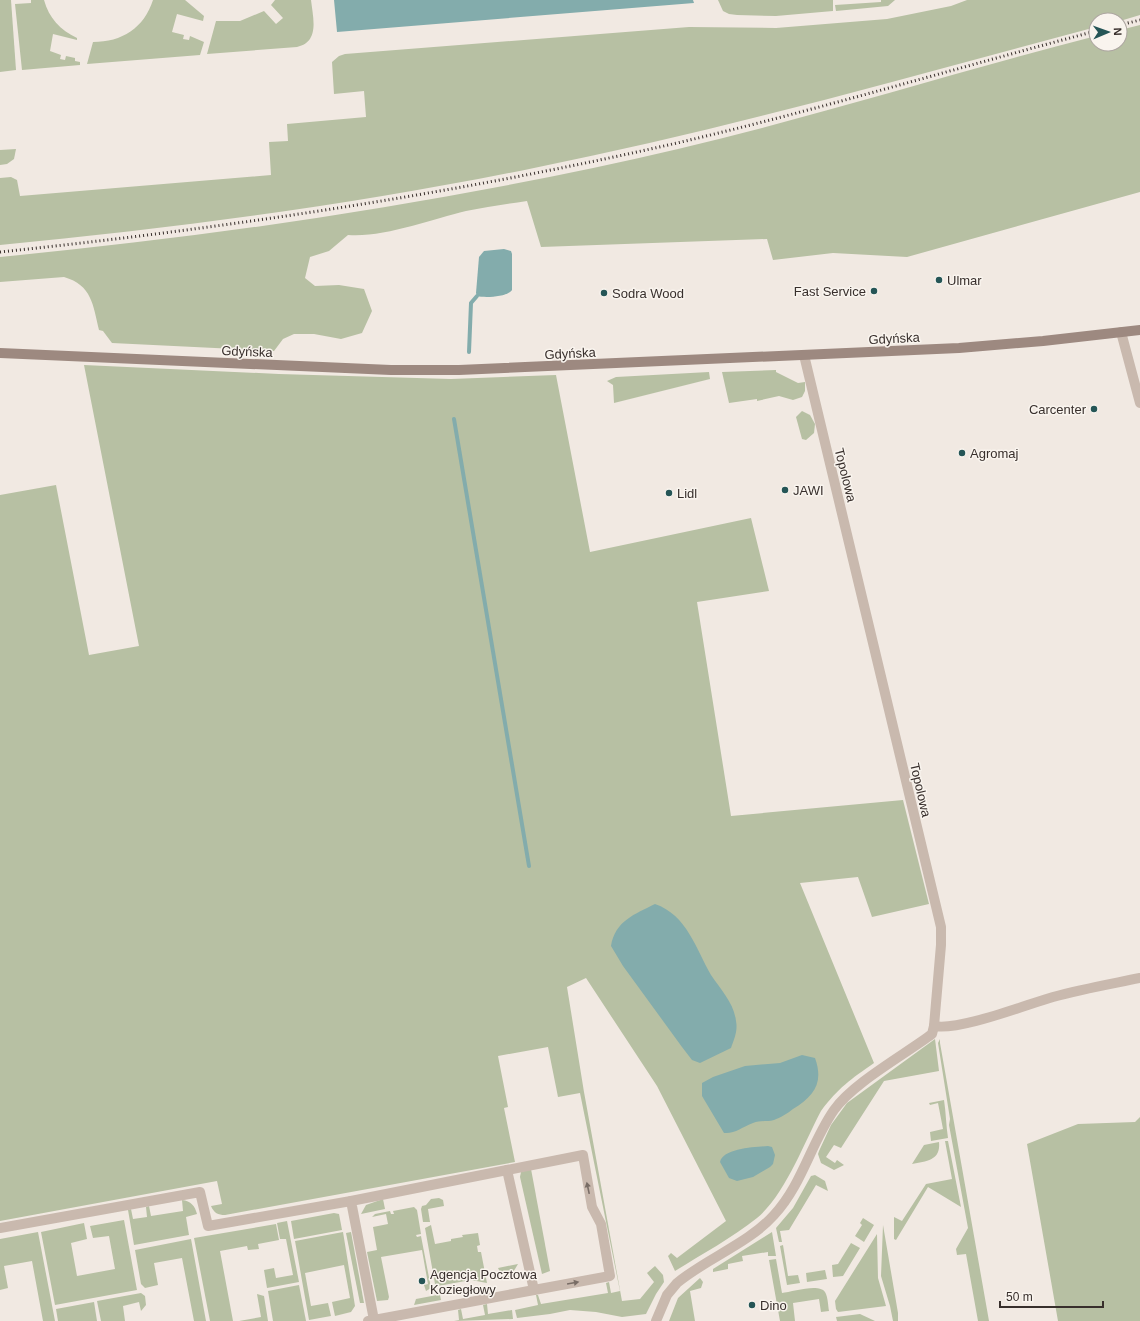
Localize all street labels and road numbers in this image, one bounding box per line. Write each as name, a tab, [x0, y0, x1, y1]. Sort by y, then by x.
street label: Gdyńska	[868, 330, 921, 347]
street label: Gdyńska	[221, 343, 274, 360]
street label: Gdyńska	[544, 345, 597, 362]
street label: Topolowa	[832, 447, 860, 504]
street label: Topolowa	[907, 762, 934, 819]

